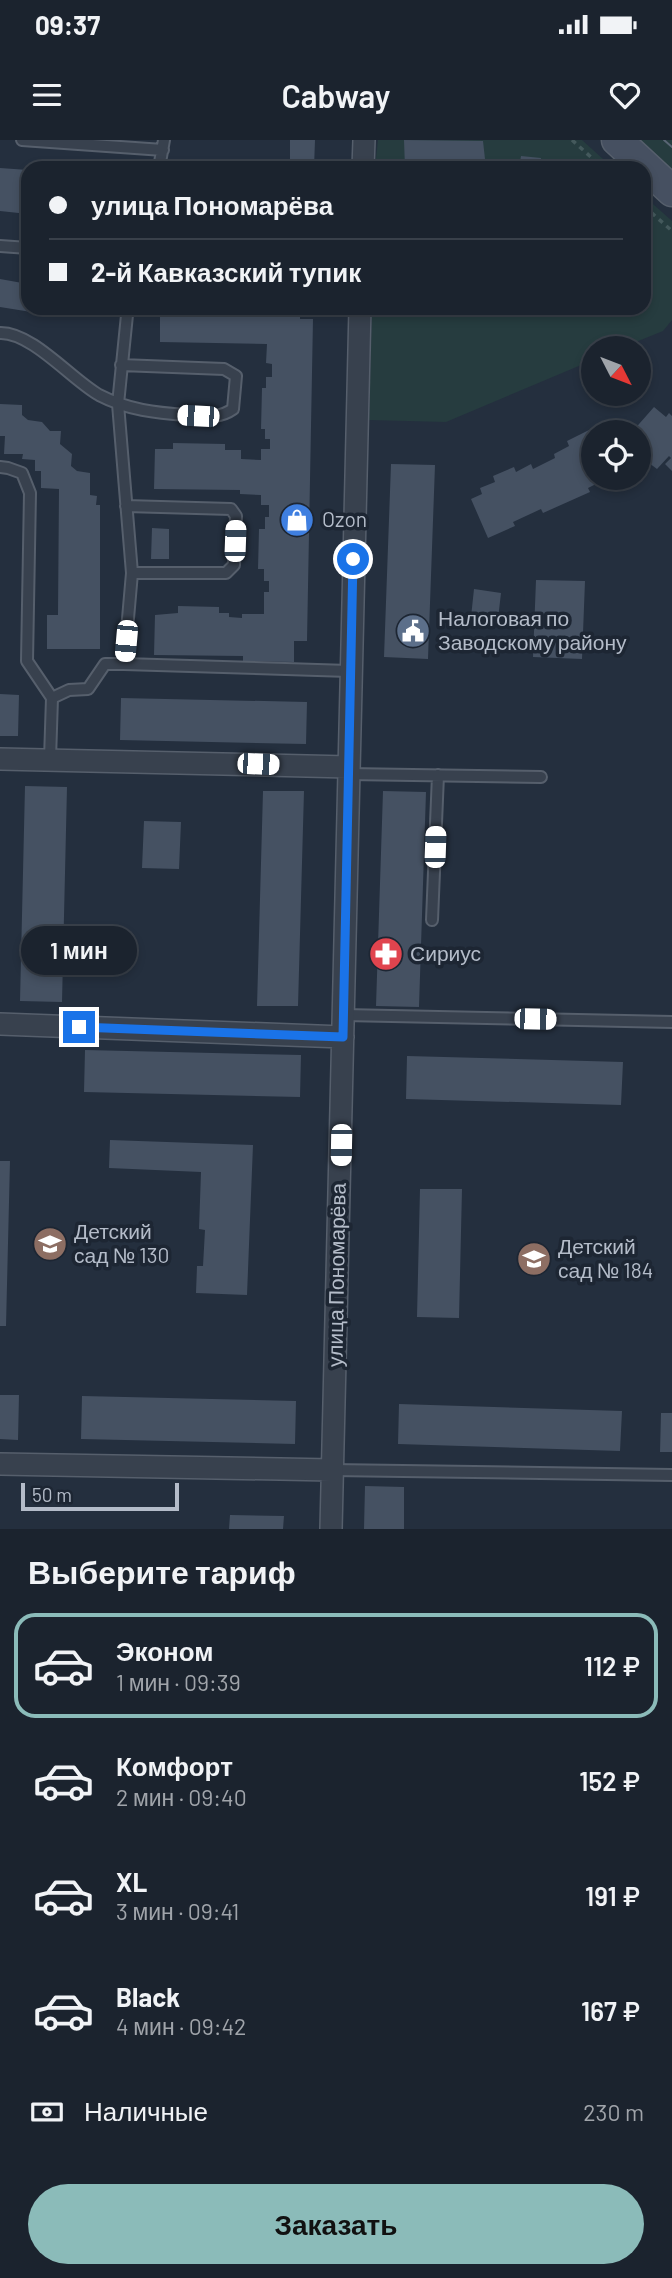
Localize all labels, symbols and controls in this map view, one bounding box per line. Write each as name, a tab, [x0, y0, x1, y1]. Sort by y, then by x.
text: 09:37	[35, 9, 100, 40]
icon: menu	[28, 76, 66, 114]
text: Cabway	[282, 76, 391, 114]
icon: heart	[606, 76, 644, 114]
text: улица Пономарёва	[91, 189, 333, 220]
text: 2-й Кавказский тупик	[91, 256, 361, 287]
north arrow	[581, 336, 651, 406]
map controls	[581, 336, 651, 490]
car	[177, 404, 220, 428]
button: locate	[581, 420, 651, 490]
shop icon: Ozon	[278, 501, 316, 539]
place label: Ozon	[322, 506, 367, 531]
car	[224, 520, 247, 562]
route start	[337, 543, 369, 575]
place label: Налоговая по Заводскому району	[438, 605, 627, 654]
public building icon: Налоговая по Заводскому району	[394, 612, 432, 650]
car	[114, 619, 139, 663]
car	[237, 753, 280, 775]
car	[424, 826, 447, 868]
callout: 1 мин	[21, 926, 137, 974]
pharmacy icon: Сириус	[367, 935, 405, 973]
text: 1 мин	[50, 936, 108, 964]
place label: Сириус	[410, 940, 481, 965]
car	[514, 1008, 557, 1030]
route end	[63, 1011, 95, 1043]
car	[331, 1124, 352, 1166]
street label: улица Пономарёва	[321, 1182, 350, 1367]
place label: Детский сад № 130	[74, 1218, 169, 1267]
school or university icon: Детский сад № 130	[31, 1225, 69, 1263]
place label: Детский сад № 184	[558, 1233, 653, 1282]
school or university icon: Детский сад № 184	[515, 1240, 553, 1278]
scale bar	[21, 1480, 178, 1512]
text: 50 m	[32, 1483, 72, 1506]
text: Выберите тариф	[28, 1552, 296, 1590]
icon: car	[32, 1634, 95, 1697]
text: Эконом	[116, 1635, 214, 1666]
text: 112 ₽	[584, 1650, 640, 1681]
text: 1 мин · 09:39	[116, 1668, 241, 1696]
icon: car	[32, 1749, 95, 1812]
text: Комфорт	[116, 1750, 233, 1781]
text: 152 ₽	[579, 1765, 640, 1796]
text: 2 мин · 09:40	[116, 1783, 247, 1811]
icon: car	[32, 1864, 95, 1927]
text: XL	[116, 1866, 147, 1897]
text: 191 ₽	[585, 1880, 640, 1911]
text: 3 мин · 09:41	[116, 1897, 239, 1925]
icon: car	[32, 1979, 95, 2042]
text: Black	[116, 1981, 180, 2012]
text: 167 ₽	[581, 1995, 640, 2026]
text: 4 мин · 09:42	[116, 2012, 246, 2040]
icon: cash	[28, 2093, 66, 2131]
text: Наличные	[84, 2095, 208, 2126]
text: 230 m	[583, 2098, 644, 2126]
button: Заказать	[28, 2184, 644, 2264]

